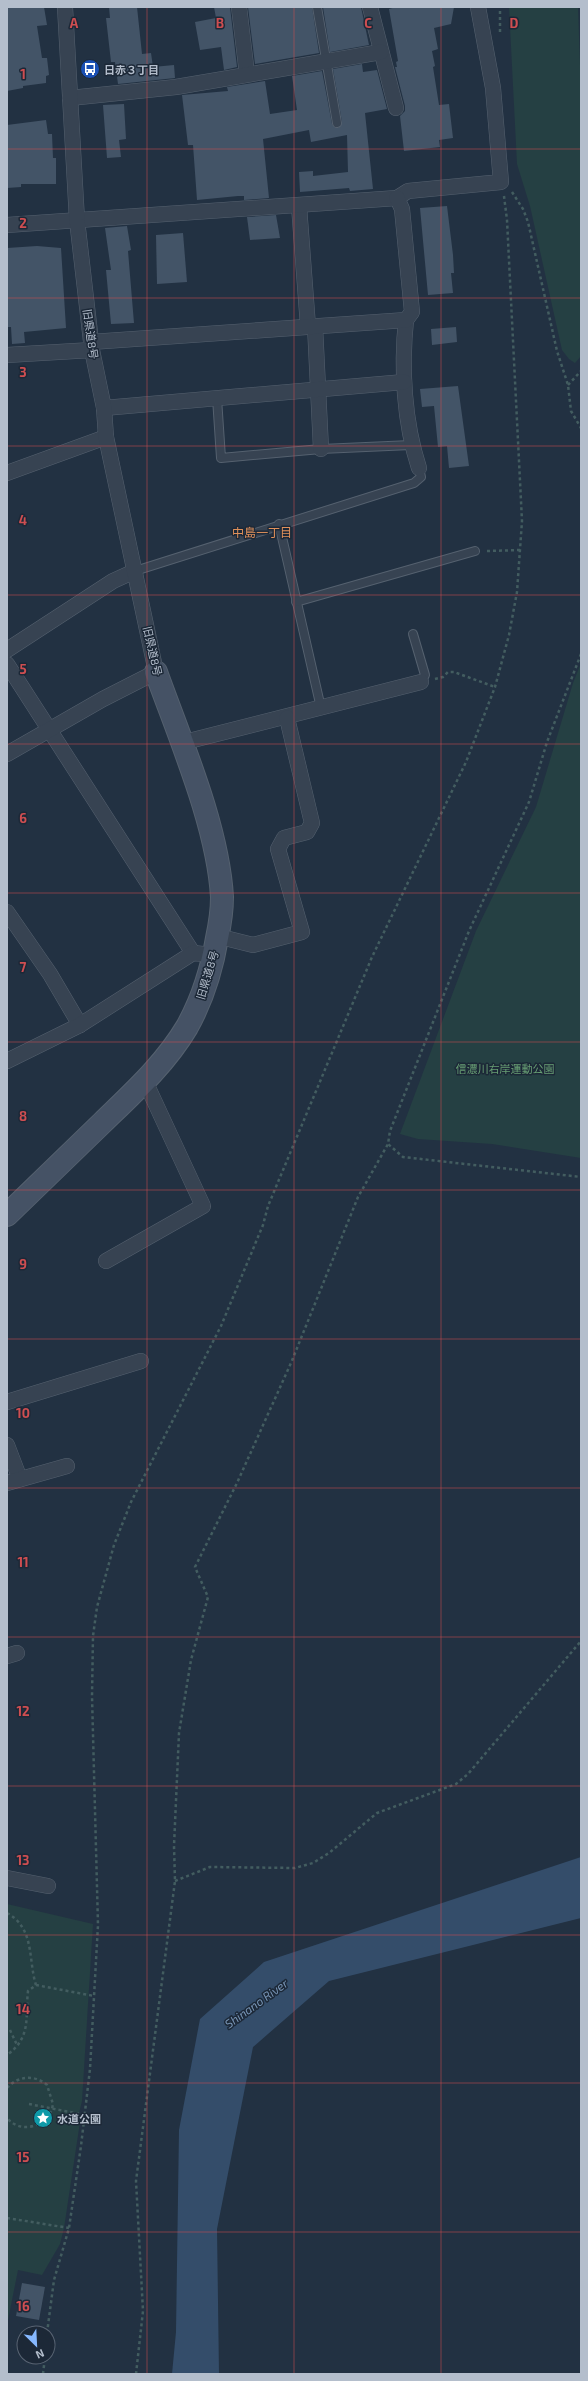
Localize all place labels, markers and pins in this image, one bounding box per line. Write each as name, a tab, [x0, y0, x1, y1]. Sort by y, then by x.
bus stop icon: 日赤３丁目	[79, 58, 101, 80]
place label: 日赤３丁目	[104, 63, 159, 76]
place icon: 水道公園	[32, 2107, 54, 2129]
place label: 水道公園	[57, 2112, 101, 2125]

